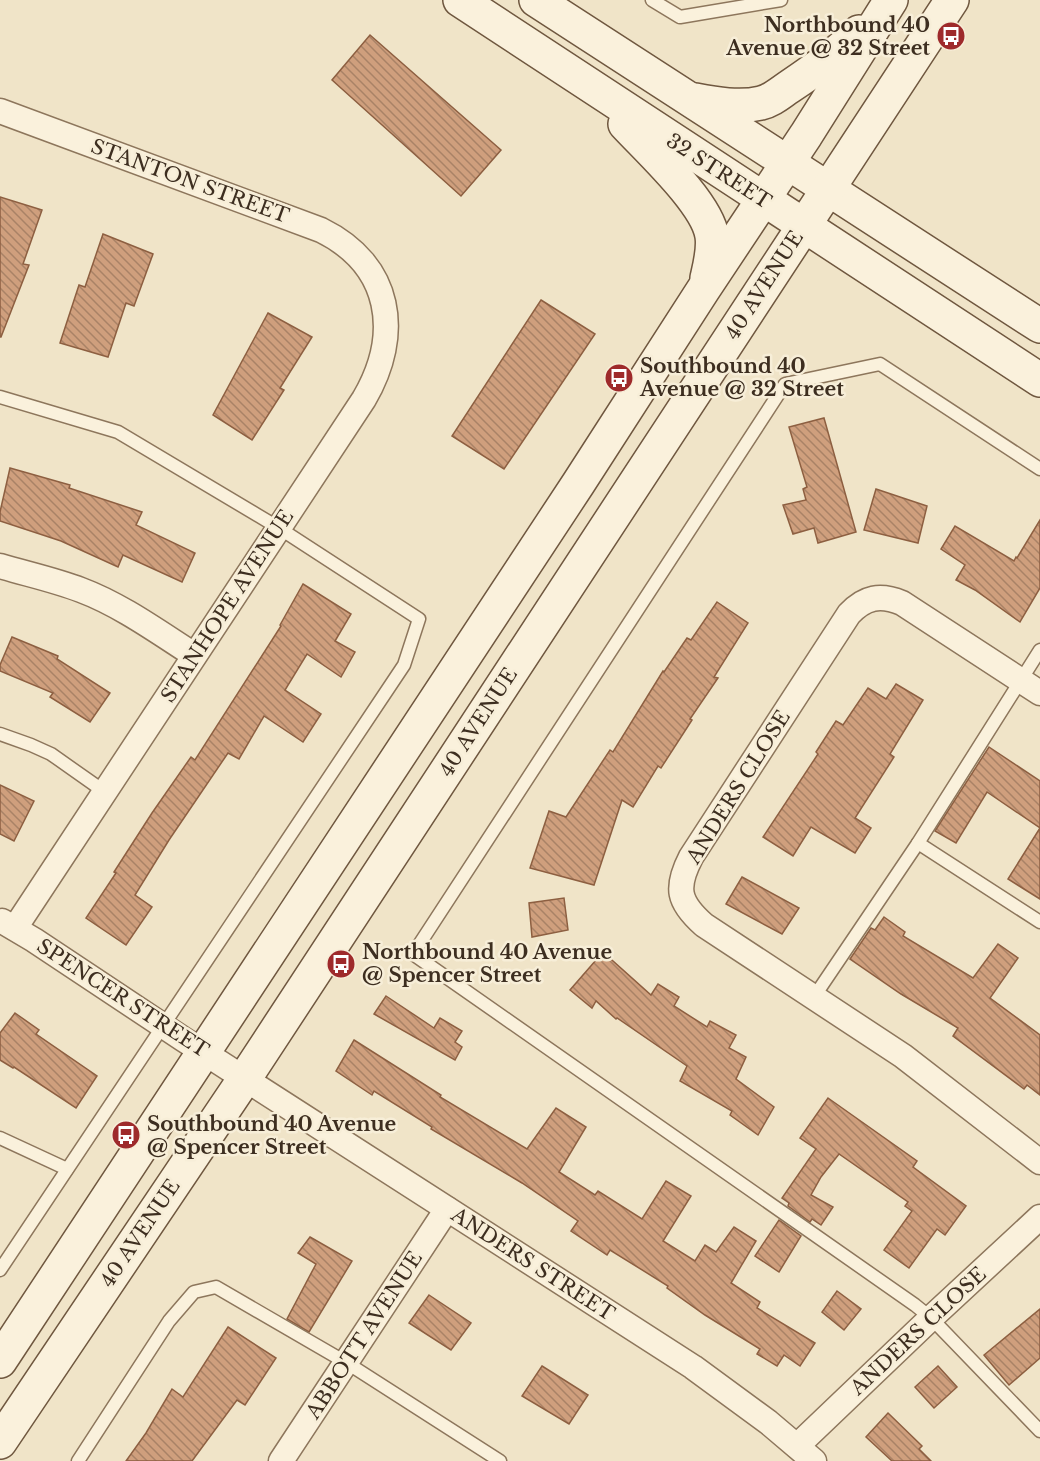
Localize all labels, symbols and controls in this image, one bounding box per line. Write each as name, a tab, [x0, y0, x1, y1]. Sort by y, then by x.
place label: Northbound 40 Avenue @ 32 Street	[725, 13, 930, 60]
bus stop icon: Northbound 40 Avenue @ 32 Street	[935, 20, 967, 52]
street label: 32 STREET	[662, 128, 776, 214]
street label: STANTON STREET	[88, 134, 292, 228]
street label: 40 AVENUE	[720, 226, 808, 344]
place label: Southbound 40 Avenue @ 32 Street	[639, 354, 844, 401]
bus stop icon: Southbound 40 Avenue @ 32 Street	[603, 362, 635, 394]
street label: STANHOPE AVENUE	[156, 505, 298, 707]
street label: 40 AVENUE	[434, 663, 522, 781]
street label: ANDERS CLOSE	[680, 706, 795, 869]
street label: SPENCER STREET	[33, 933, 213, 1063]
place label: Northbound 40 Avenue @ Spencer Street	[362, 940, 612, 987]
bus stop icon: Northbound 40 Avenue @ Spencer Street	[325, 948, 357, 980]
place label: Southbound 40 Avenue @ Spencer Street	[147, 1112, 396, 1159]
bus stop icon: Southbound 40 Avenue @ Spencer Street	[110, 1119, 142, 1151]
street label: 40 AVENUE	[95, 1175, 185, 1291]
street label: ANDERS STREET	[446, 1202, 619, 1326]
street label: ABBOTT AVENUE	[300, 1247, 427, 1424]
street label: ANDERS CLOSE	[844, 1262, 991, 1401]

